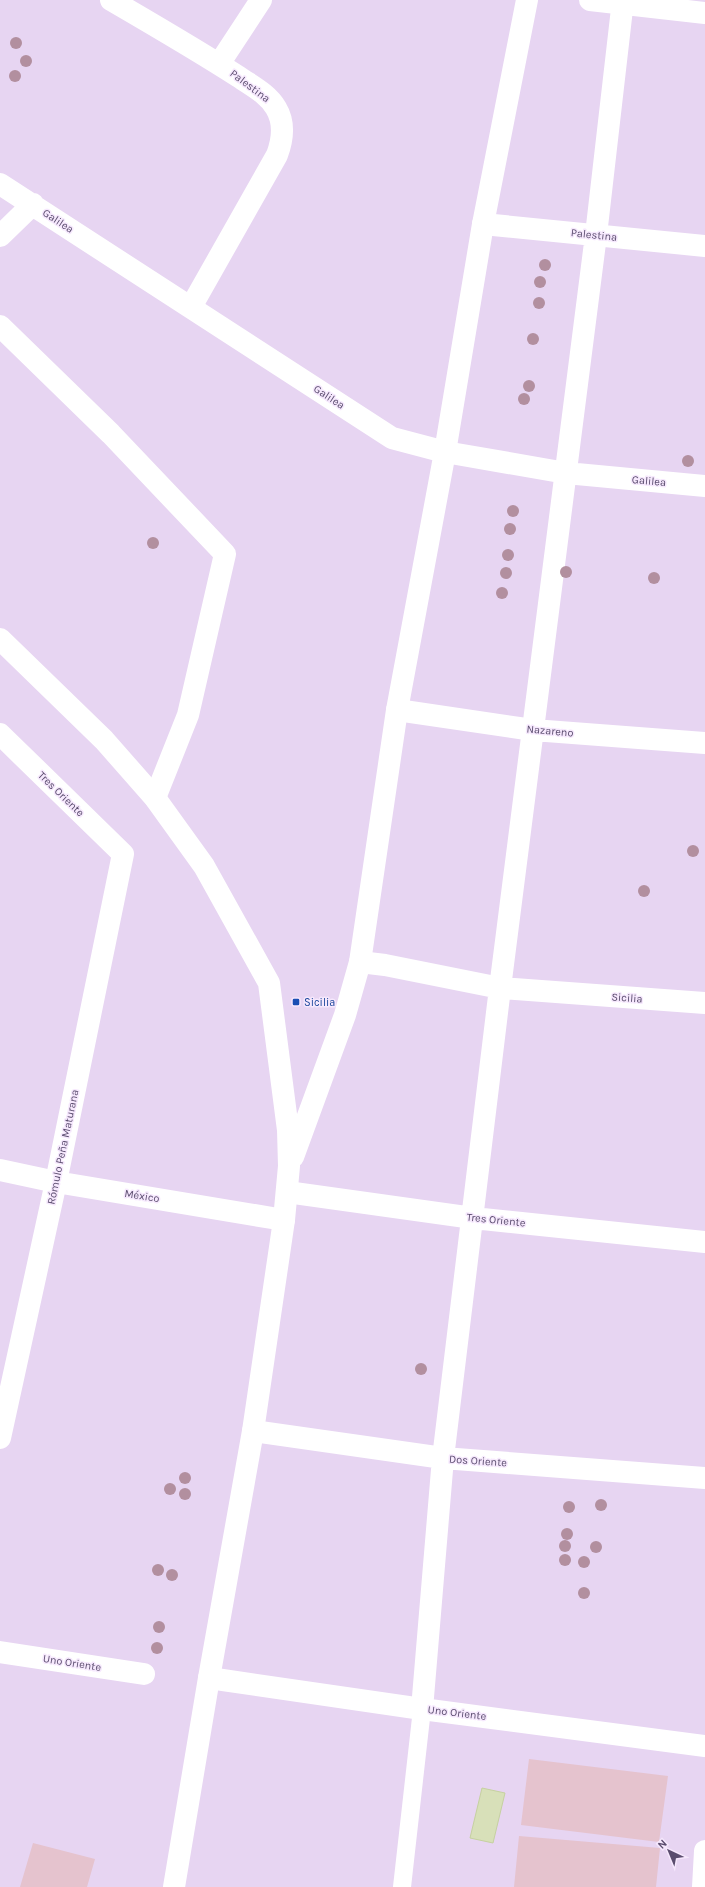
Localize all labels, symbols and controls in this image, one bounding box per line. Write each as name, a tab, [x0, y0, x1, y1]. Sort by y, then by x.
street label: Palestina	[227, 67, 273, 105]
street label: Galilea	[40, 206, 76, 236]
street label: Palestina	[570, 226, 618, 244]
street label: Galilea	[311, 382, 347, 412]
street label: Galilea	[631, 473, 667, 489]
street label: Nazareno	[526, 722, 574, 740]
street label: Tres Oriente	[35, 769, 87, 819]
street label: Sicilia	[611, 990, 643, 1006]
place label: Sicilia	[304, 996, 335, 1009]
marker: Sicilia	[291, 997, 301, 1007]
street label: Rómulo Peña Maturana	[44, 1088, 82, 1206]
street label: México	[123, 1187, 161, 1205]
street label: Tres Oriente	[466, 1210, 526, 1230]
street label: Dos Oriente	[449, 1452, 508, 1470]
street label: Uno Oriente	[42, 1652, 102, 1674]
street label: Uno Oriente	[427, 1703, 487, 1723]
north arrow	[649, 1831, 689, 1871]
text: N	[655, 1837, 670, 1852]

